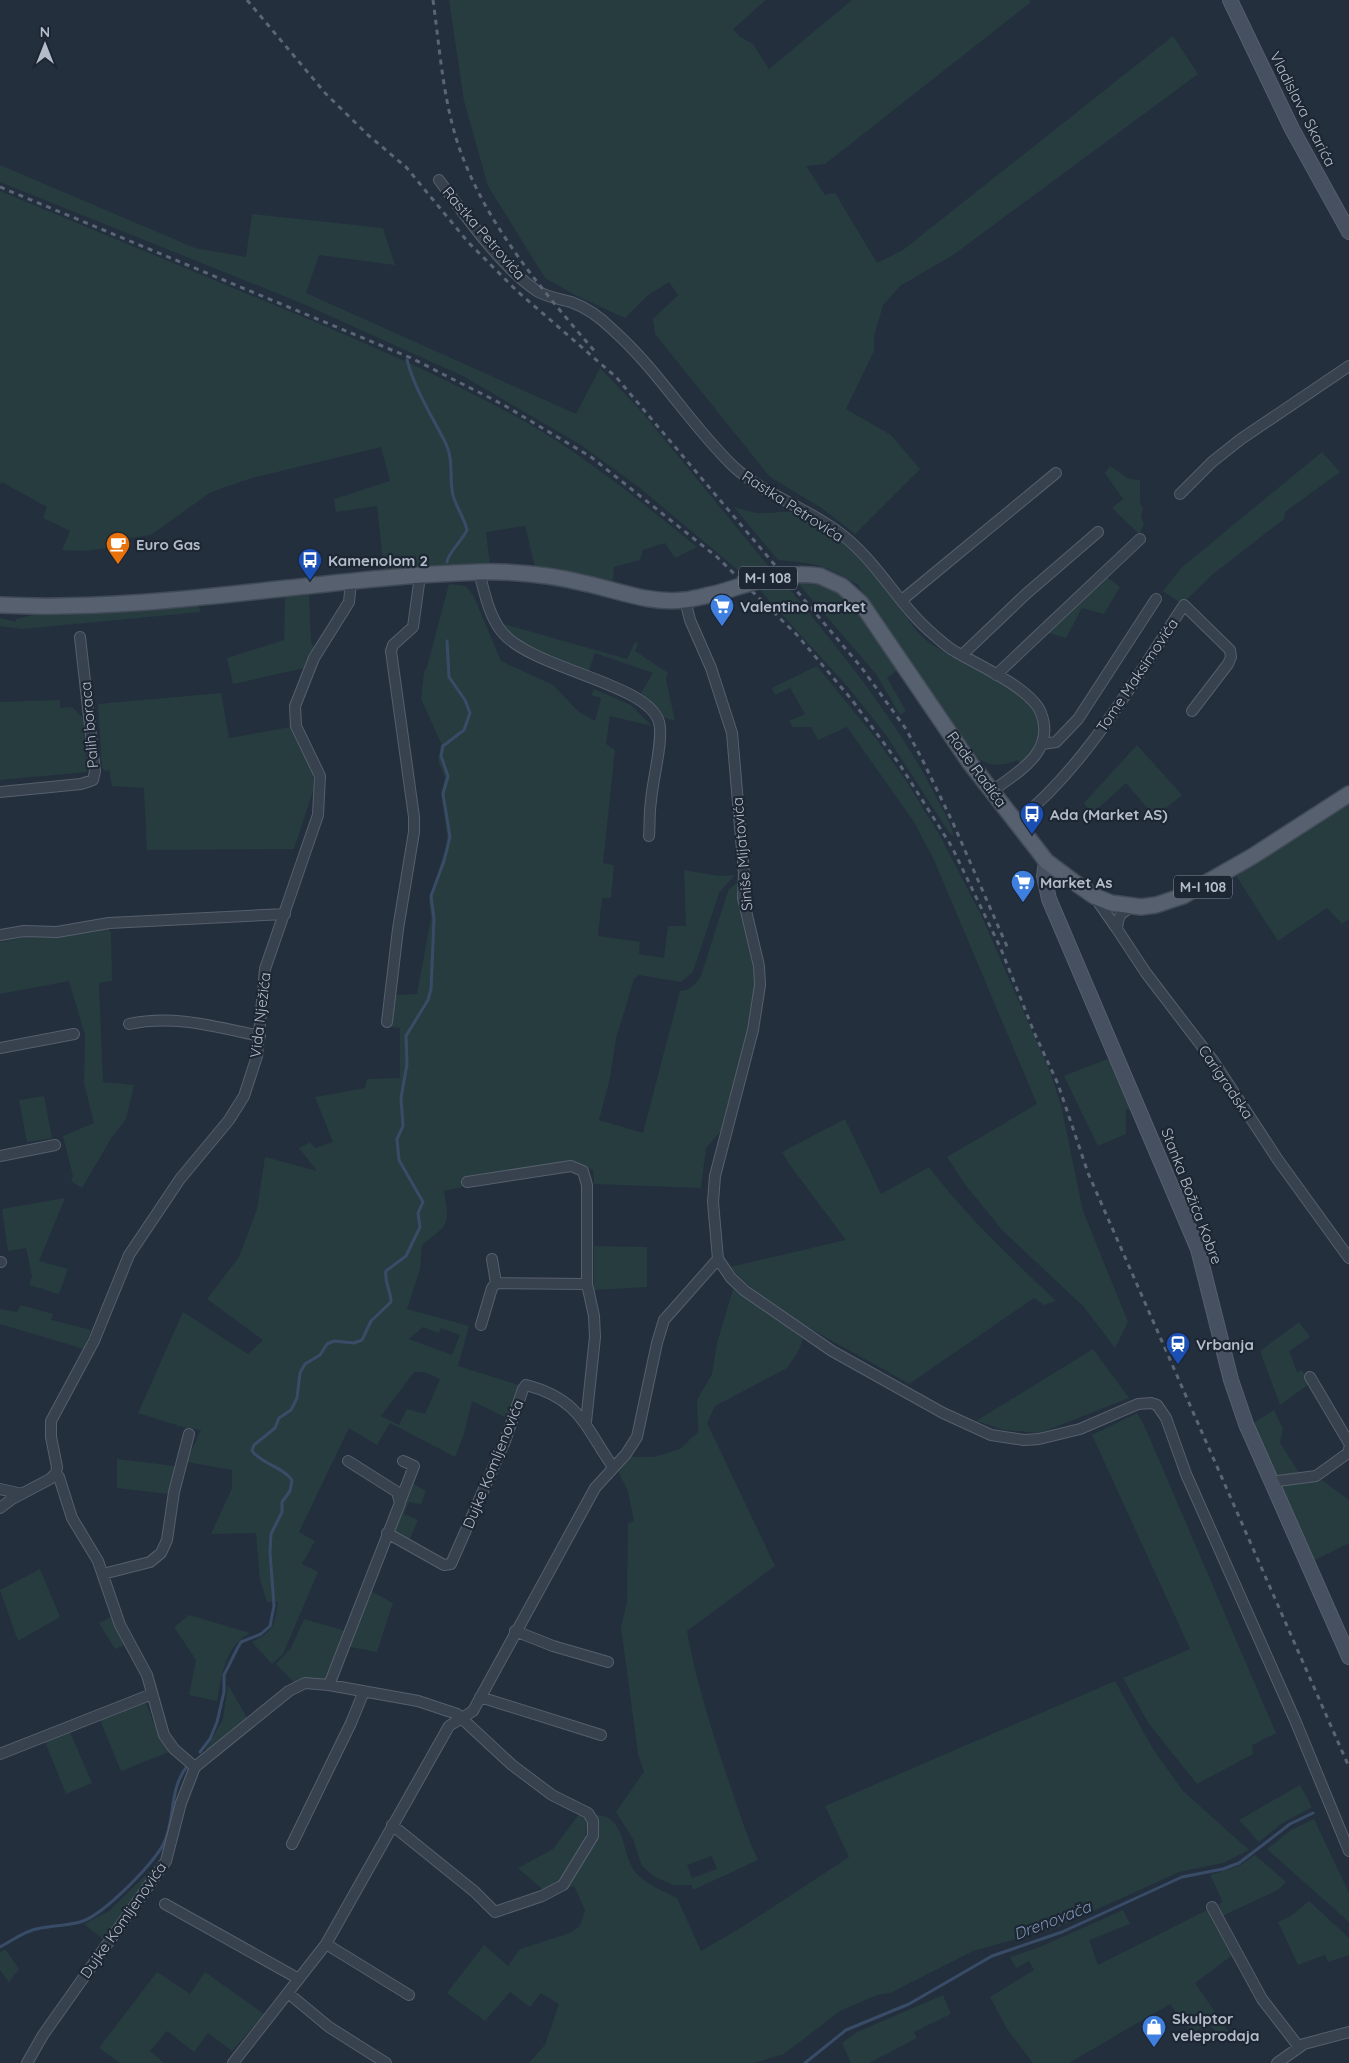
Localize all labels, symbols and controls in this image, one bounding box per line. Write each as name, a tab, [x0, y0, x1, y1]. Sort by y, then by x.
north arrow	[20, 20, 70, 70]
text: N	[40, 23, 50, 41]
street label: Vladislava Skarića	[1266, 48, 1340, 170]
street label: Rastka Petrovića	[438, 183, 530, 283]
street label: Rastka Petrovića	[739, 466, 847, 546]
cafe icon: Euro Gas	[105, 531, 131, 565]
place label: Euro Gas	[136, 535, 200, 554]
bus stop icon: Kamenolom 2	[297, 547, 323, 581]
place label: Kamenolom 2	[328, 551, 428, 570]
road number: M-I 108	[739, 566, 797, 590]
supermarket icon: Valentino market	[709, 593, 735, 627]
place label: Valentino market	[740, 597, 866, 616]
street label: Tome Maksimovića	[1092, 615, 1182, 735]
street label: Palih boraca	[76, 681, 102, 769]
street label: Rade Radića	[943, 727, 1011, 811]
street label: Siniše Mijatovića	[728, 796, 756, 912]
bus stop icon: Ada (Market AS)	[1019, 801, 1045, 835]
place label: Ada (Market AS)	[1050, 805, 1167, 824]
supermarket icon: Market As	[1010, 869, 1036, 903]
place label: Market As	[1040, 873, 1112, 892]
road number: M-I 108	[1174, 876, 1232, 899]
street label: Vida Nježića	[245, 971, 275, 1059]
street label: Carigradska	[1194, 1041, 1258, 1123]
street label: Stanka Božića Kobre	[1157, 1125, 1227, 1267]
station icon: Vrbanja	[1165, 1331, 1191, 1365]
place label: Vrbanja	[1196, 1335, 1254, 1354]
street label: Dujke Komljenovića	[458, 1397, 528, 1531]
street label: Dujke Komljenovića	[76, 1858, 170, 1982]
water label: Drenovača	[1010, 1896, 1095, 1944]
place label: Skulptor veleprodaja	[1172, 2009, 1259, 2045]
shop icon: Skulptor veleprodaja	[1141, 2014, 1167, 2048]

